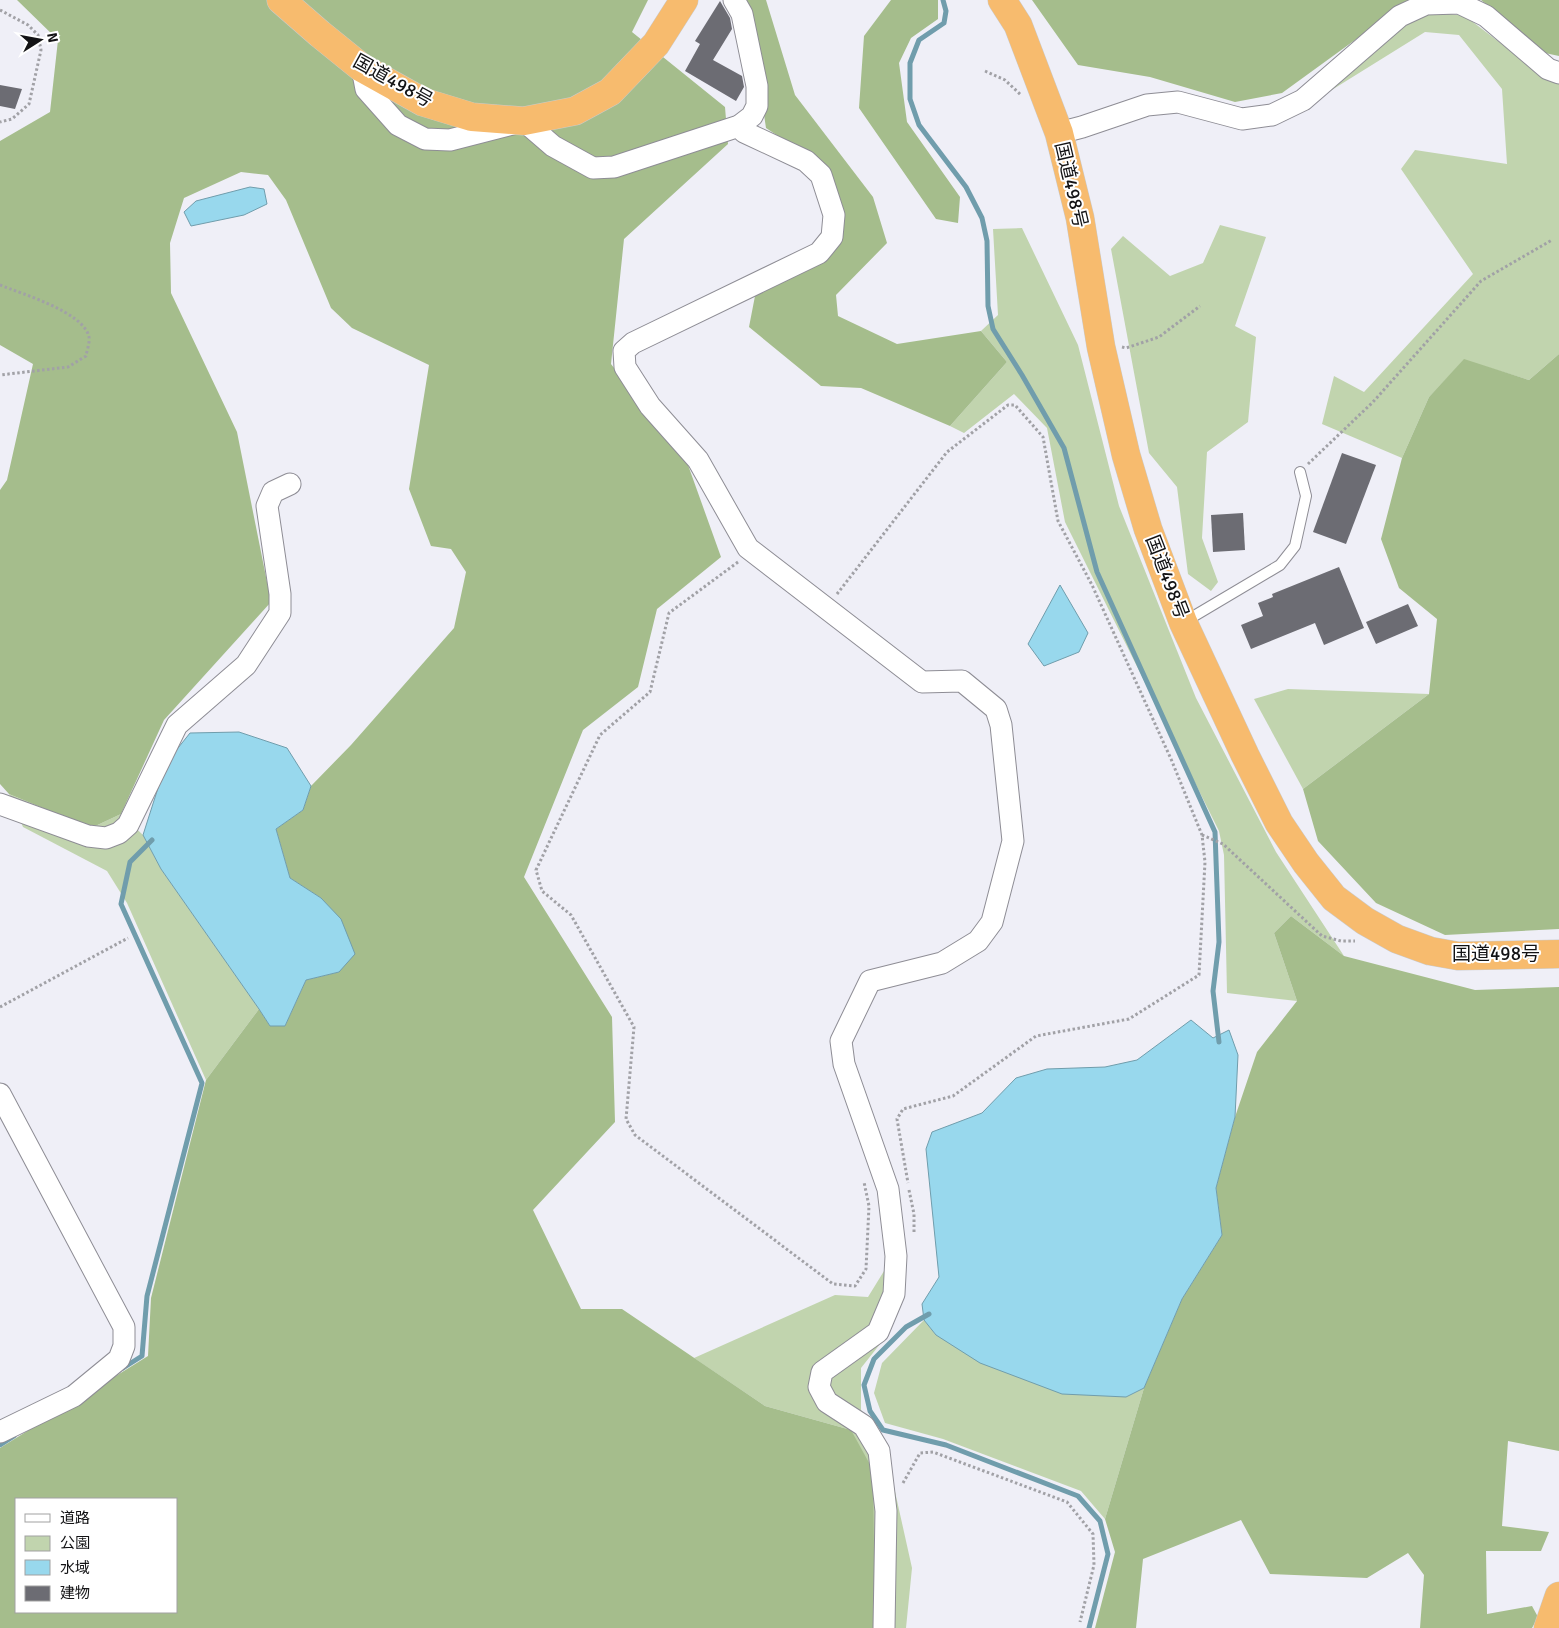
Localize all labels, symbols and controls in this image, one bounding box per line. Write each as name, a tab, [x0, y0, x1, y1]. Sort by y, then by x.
north arrow	[15, 15, 65, 65]
text: N	[43, 31, 62, 44]
street label: 国道498号	[349, 49, 437, 113]
street label: 国道498号	[1049, 140, 1093, 230]
street label: 国道498号	[1140, 532, 1194, 622]
street label: 国道498号	[1452, 942, 1540, 966]
legend	[15, 1498, 178, 1613]
text: 道路	[60, 1509, 90, 1527]
text: 公園	[60, 1534, 90, 1552]
text: 水域	[60, 1559, 90, 1577]
text: 建物	[60, 1584, 90, 1602]

